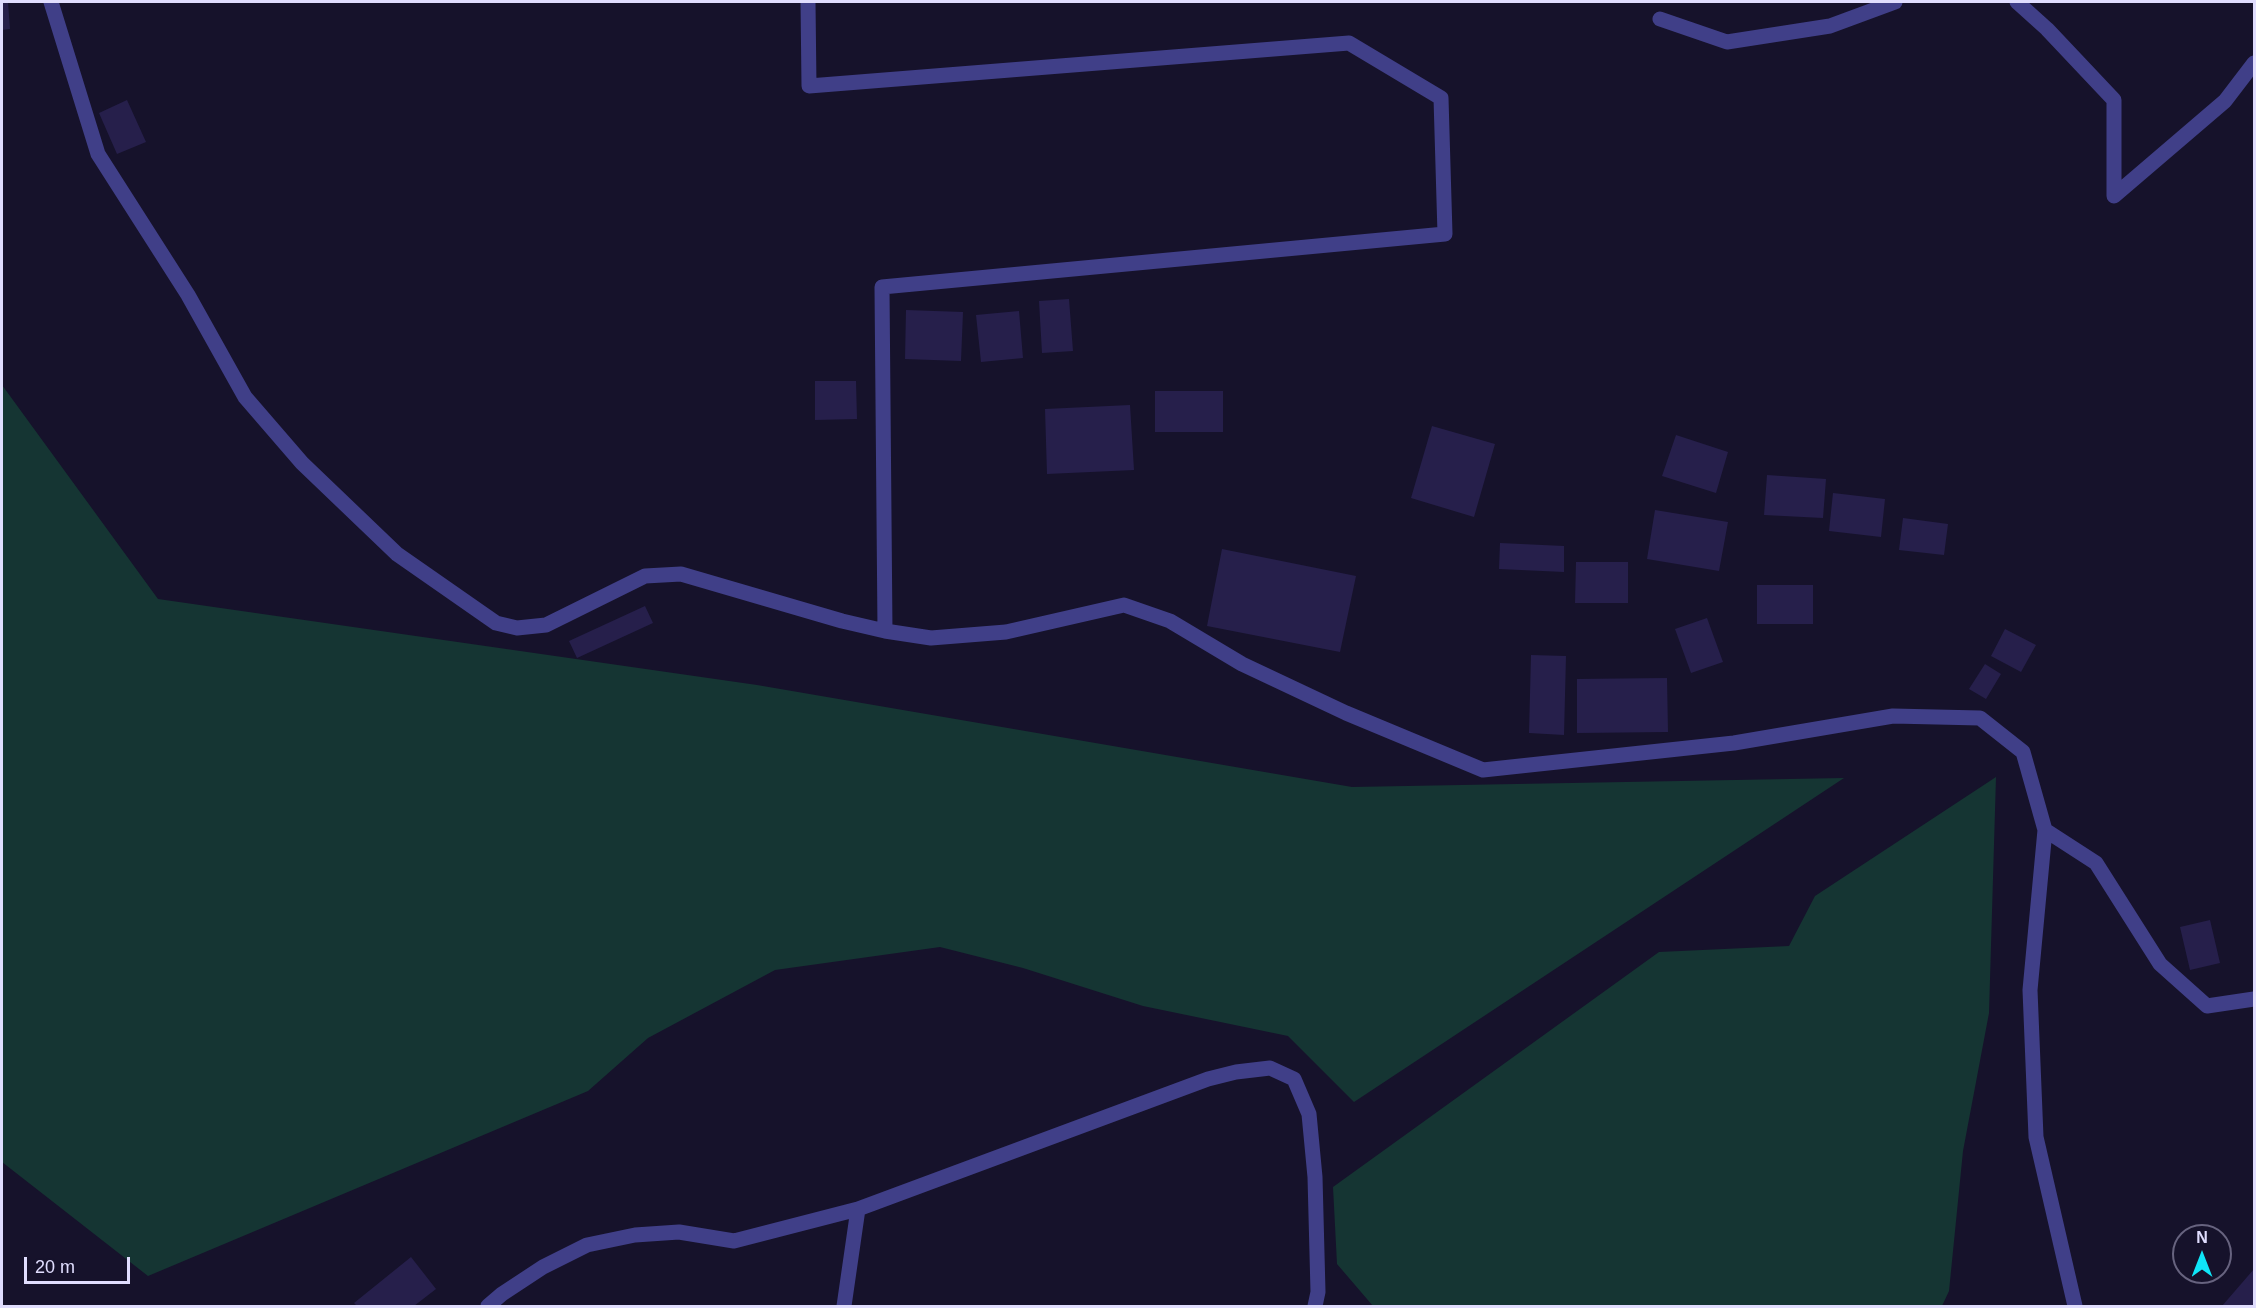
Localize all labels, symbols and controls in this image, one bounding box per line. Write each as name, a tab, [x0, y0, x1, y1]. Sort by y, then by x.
north arrow	[2172, 1224, 2232, 1284]
text: N	[2196, 1229, 2208, 1246]
scale bar	[27, 1245, 134, 1283]
text: 20 m	[35, 1257, 75, 1277]

